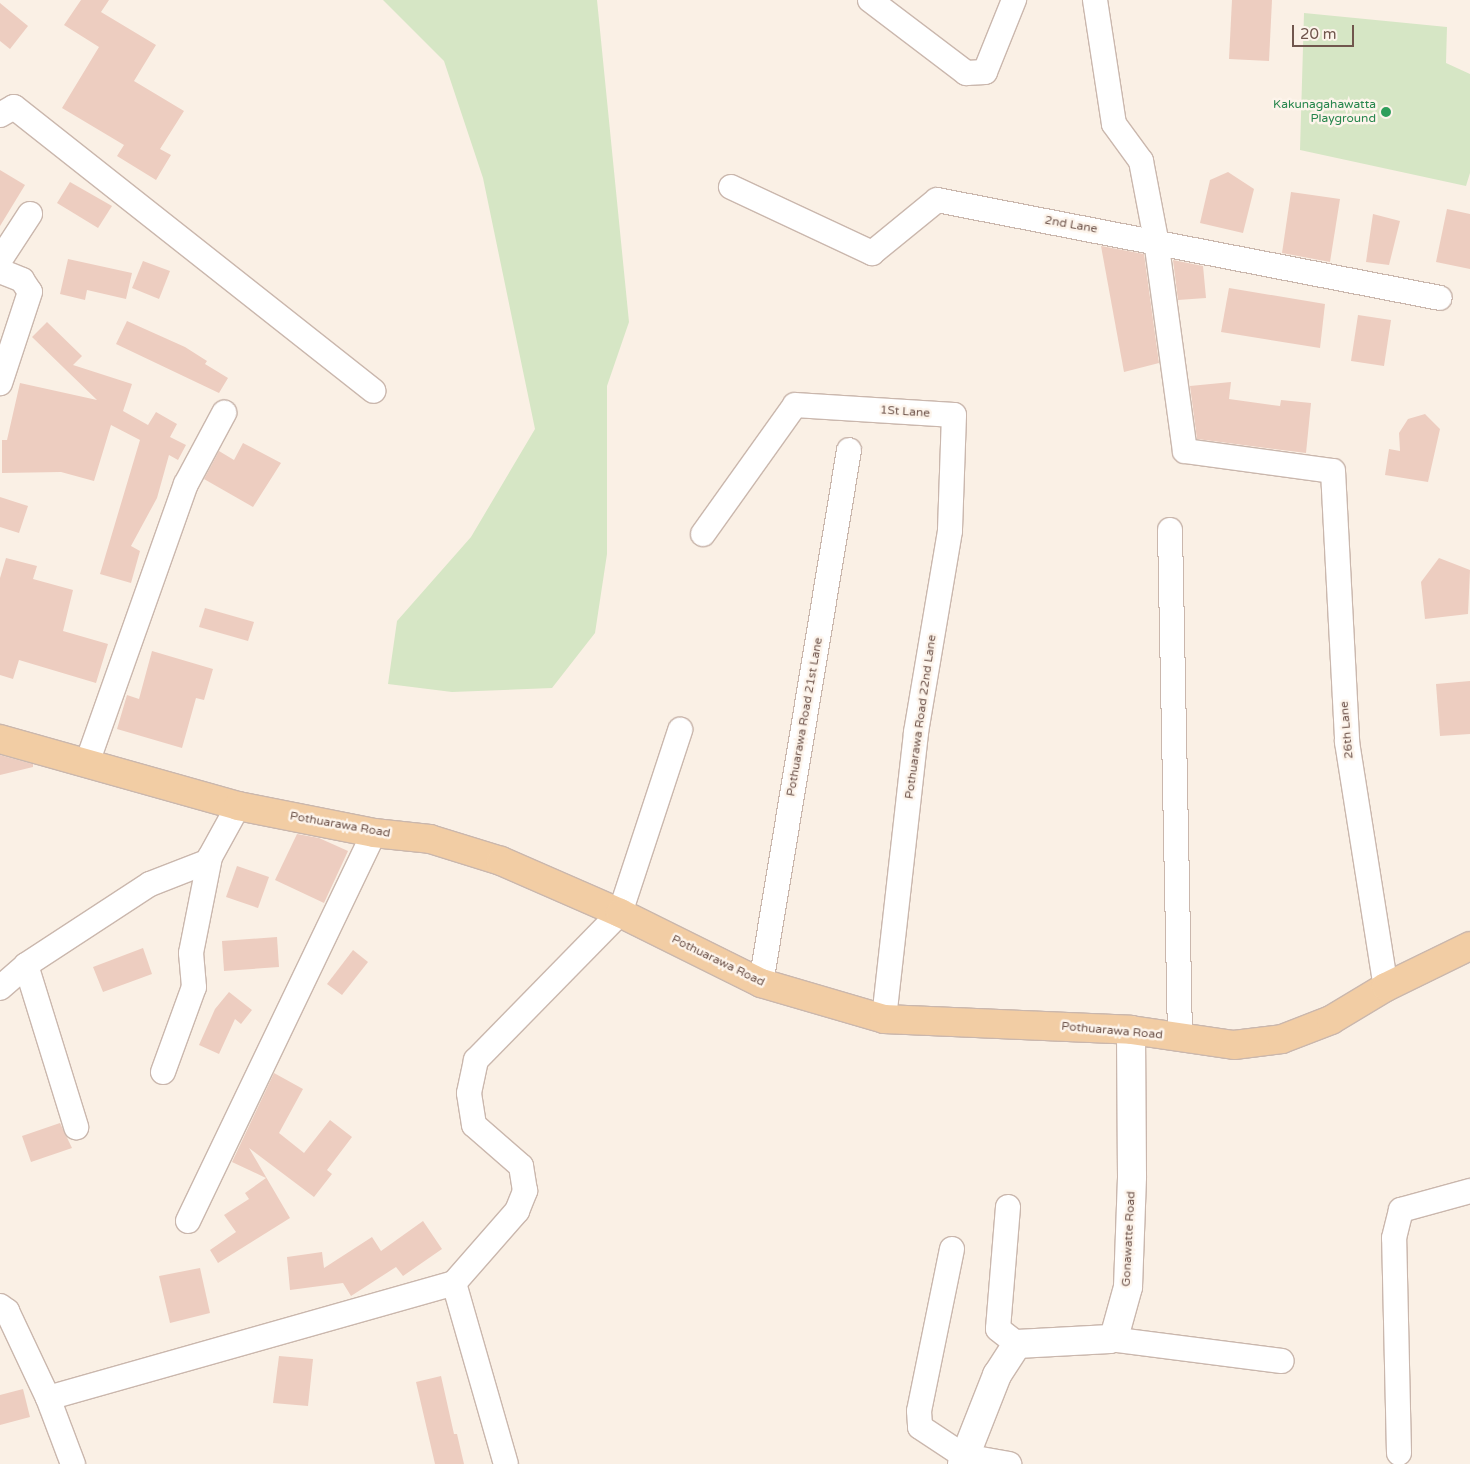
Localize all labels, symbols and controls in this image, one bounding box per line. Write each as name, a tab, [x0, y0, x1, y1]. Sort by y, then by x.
scale bar	[1295, 15, 1358, 47]
text: 20 m	[1300, 25, 1337, 43]
place label: Kakunagahawatta Playground	[1273, 98, 1376, 126]
marker: Kakunagahawatta Playground	[1380, 106, 1392, 118]
street label: 2nd Lane	[1044, 213, 1098, 237]
street label: 1St Lane	[879, 403, 931, 421]
street label: Pothuarawa Road 22nd Lane	[902, 634, 940, 800]
street label: Pothuarawa Road 21st Lane	[784, 636, 826, 798]
street label: 26th Lane	[1337, 701, 1357, 759]
street label: Pothuarawa Road	[289, 809, 391, 841]
street label: Pothuarawa Road	[669, 932, 767, 990]
street label: Pothuarawa Road	[1061, 1019, 1163, 1043]
street label: Gonawatte Road	[1119, 1191, 1139, 1287]

